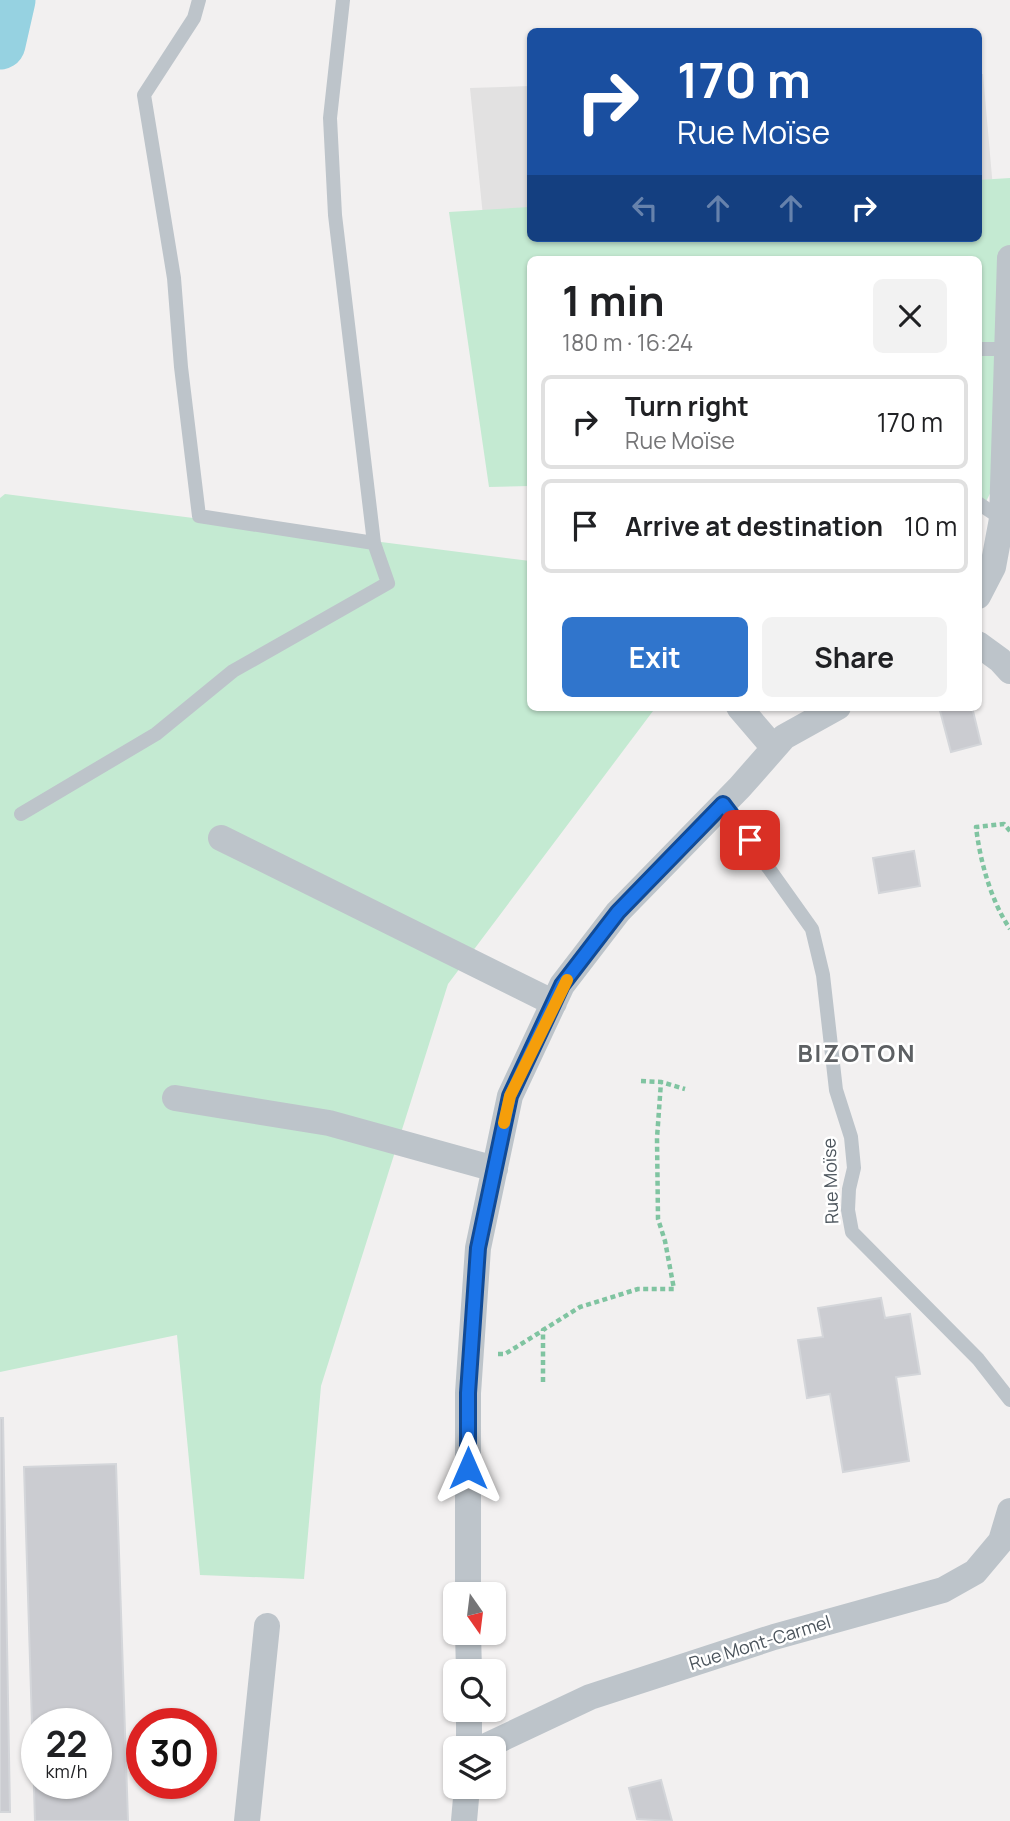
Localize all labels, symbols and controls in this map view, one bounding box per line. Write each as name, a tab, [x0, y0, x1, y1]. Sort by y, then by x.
text: 170 m	[677, 46, 811, 113]
icon: right	[562, 56, 653, 147]
text: Rue Moïse	[677, 110, 830, 154]
icon: left	[626, 189, 664, 227]
icon: ahead	[699, 189, 737, 227]
icon: ahead	[772, 189, 810, 227]
icon: right	[845, 189, 883, 227]
text: 1 min	[562, 271, 665, 329]
button: close	[873, 279, 947, 353]
text: 180 m · 16:24	[562, 326, 693, 358]
text: Turn right	[625, 388, 749, 424]
icon: right	[566, 403, 604, 441]
text: 170 m	[877, 404, 943, 440]
text: Rue Moïse	[625, 424, 735, 456]
icon: arrive	[566, 507, 604, 545]
text: Arrive at destination	[625, 508, 883, 544]
text: 10 m	[904, 508, 957, 544]
button: Exit	[562, 617, 748, 697]
button: Share	[762, 617, 947, 697]
pin	[720, 810, 780, 870]
icon: arrive	[731, 821, 769, 859]
district label: BIZOTON	[797, 1036, 917, 1069]
street label: Rue Moïse	[817, 1138, 843, 1224]
position arrow	[431, 1431, 505, 1505]
north arrow	[443, 1582, 506, 1645]
map controls	[443, 1582, 506, 1799]
street label: Rue Mont-Carmel	[686, 1609, 833, 1675]
button: search	[443, 1659, 506, 1722]
speed limit sign: 30	[126, 1708, 217, 1799]
text: 22	[46, 1720, 87, 1768]
button: layers	[443, 1736, 506, 1799]
text: km/h	[46, 1759, 87, 1783]

